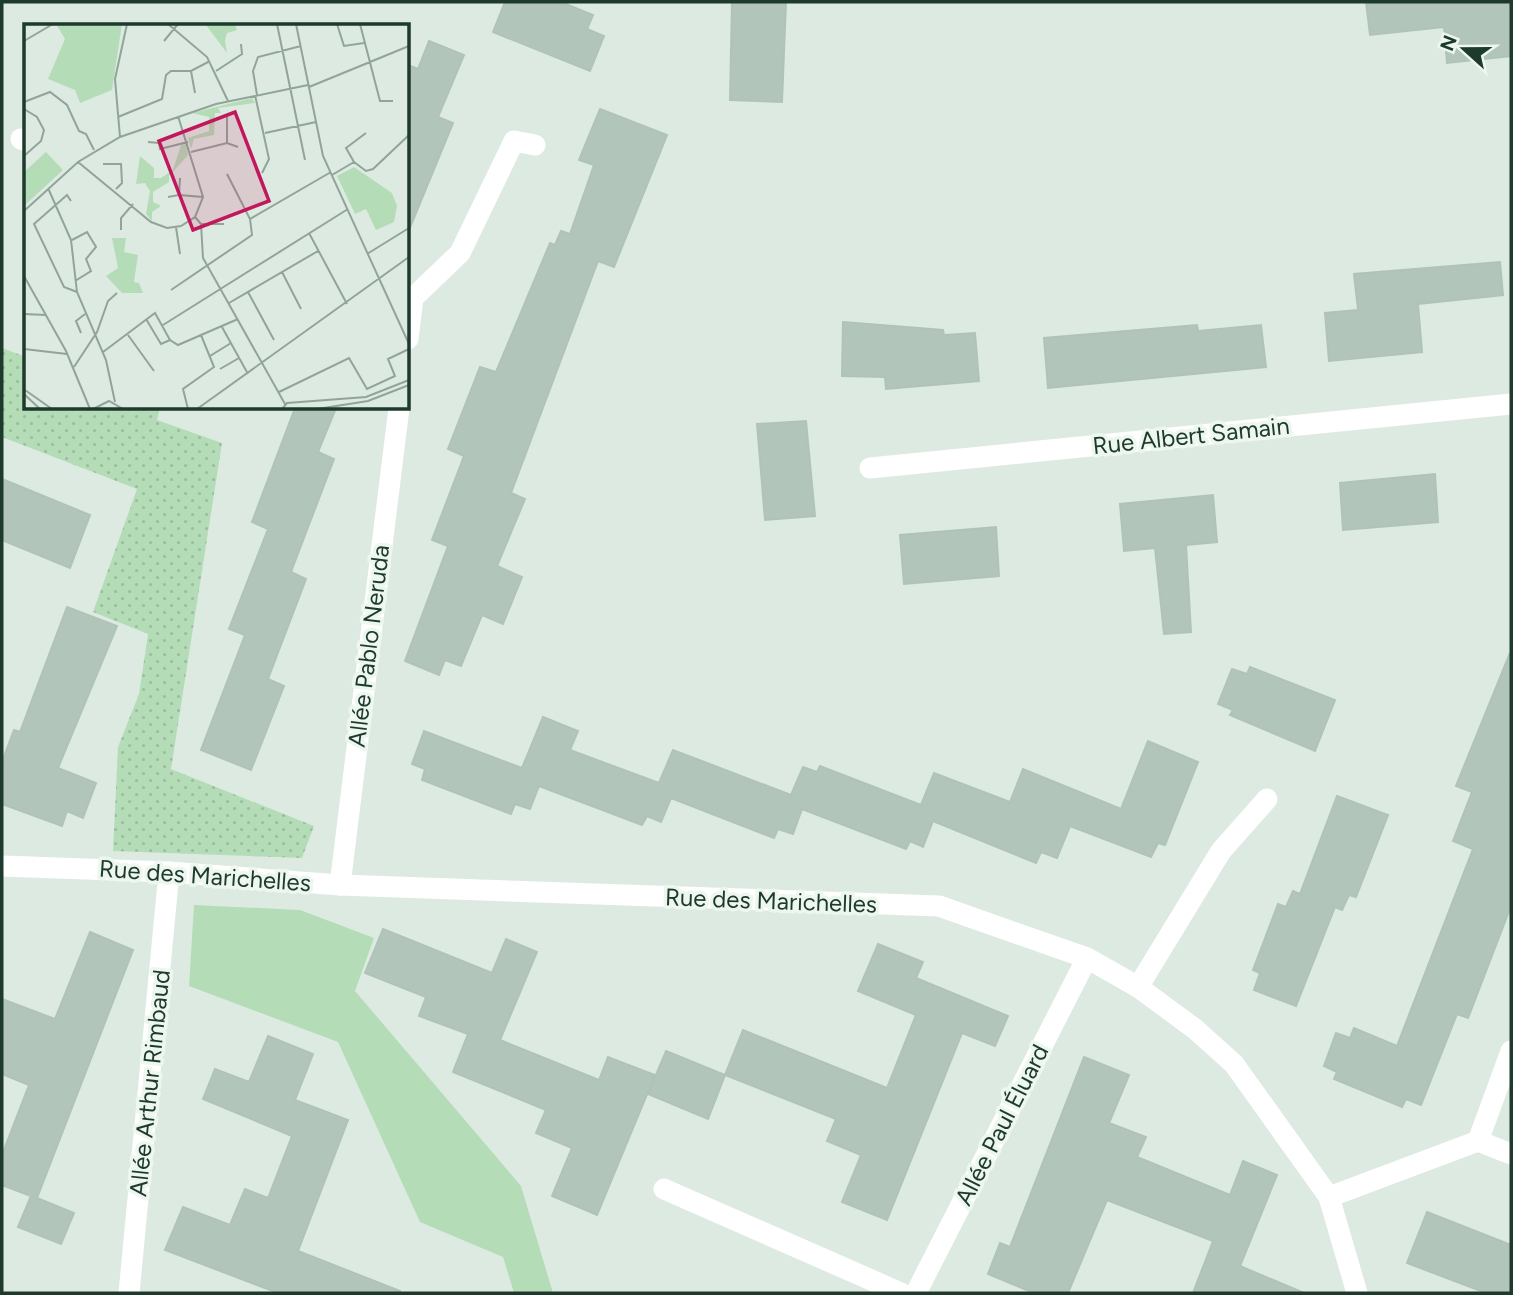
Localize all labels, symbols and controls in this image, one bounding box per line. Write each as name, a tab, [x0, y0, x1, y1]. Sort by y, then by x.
north arrow	[1429, 14, 1499, 84]
inset map	[24, 24, 410, 410]
text: N	[1435, 32, 1462, 54]
street label: Rue Albert Samain	[1091, 411, 1291, 460]
street label: Allée Pablo Neruda	[342, 543, 395, 749]
street label: Rue des Marichelles	[98, 854, 312, 897]
street label: Rue des Marichelles	[664, 882, 878, 919]
street label: Allée Arthur Rimbaud	[123, 968, 176, 1198]
street label: Allée Paul Éluard	[949, 1039, 1055, 1210]

